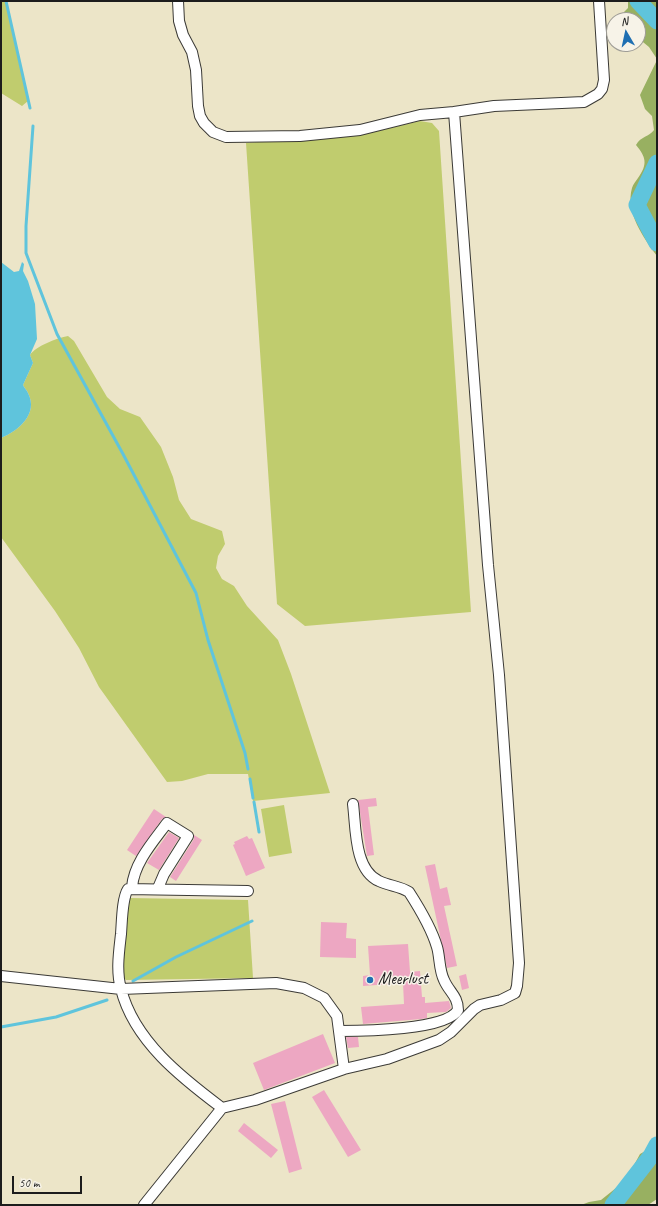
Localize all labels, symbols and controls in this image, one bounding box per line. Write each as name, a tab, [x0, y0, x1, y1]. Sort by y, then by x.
north arrow	[606, 12, 646, 52]
text: N	[620, 14, 629, 29]
place label: Meerlust	[378, 970, 428, 990]
marker: Meerlust	[365, 975, 375, 985]
scale bar	[14, 1168, 84, 1194]
text: 50 m	[19, 1175, 39, 1191]

